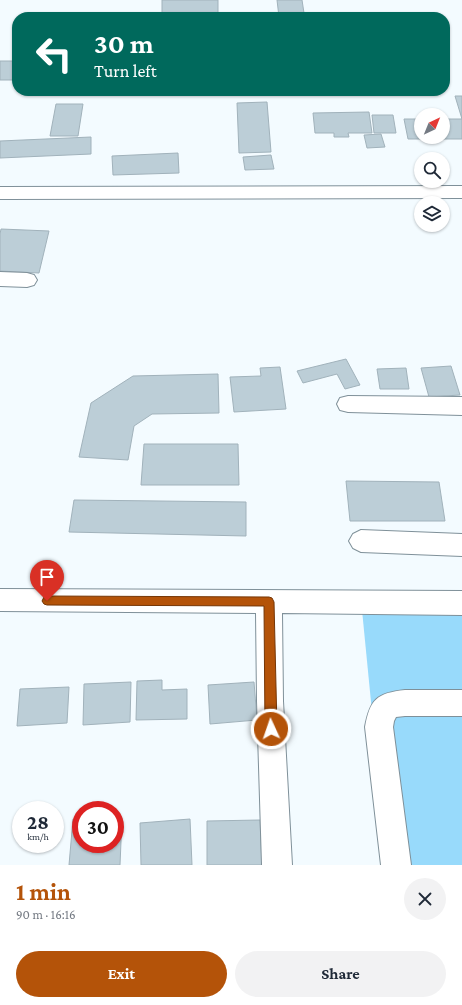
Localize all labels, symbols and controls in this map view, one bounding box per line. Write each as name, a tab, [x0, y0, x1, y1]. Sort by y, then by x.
icon: left	[28, 28, 80, 80]
text: 30 m	[94, 28, 154, 59]
text: Turn left	[94, 61, 157, 81]
north arrow	[414, 108, 450, 144]
map controls	[414, 108, 450, 232]
button: search	[414, 152, 450, 188]
button: layers	[414, 196, 450, 232]
pin	[30, 560, 64, 601]
icon: arrive	[36, 566, 58, 588]
position arrow	[250, 708, 292, 750]
speed limit sign: 30	[72, 801, 124, 853]
text: 28	[27, 811, 49, 833]
text: km/h	[27, 831, 49, 842]
text: 1 min	[16, 878, 71, 905]
button: close	[404, 878, 446, 920]
text: 90 m · 16:16	[16, 907, 76, 922]
button: Exit	[16, 951, 227, 997]
button: Share	[235, 951, 446, 997]

